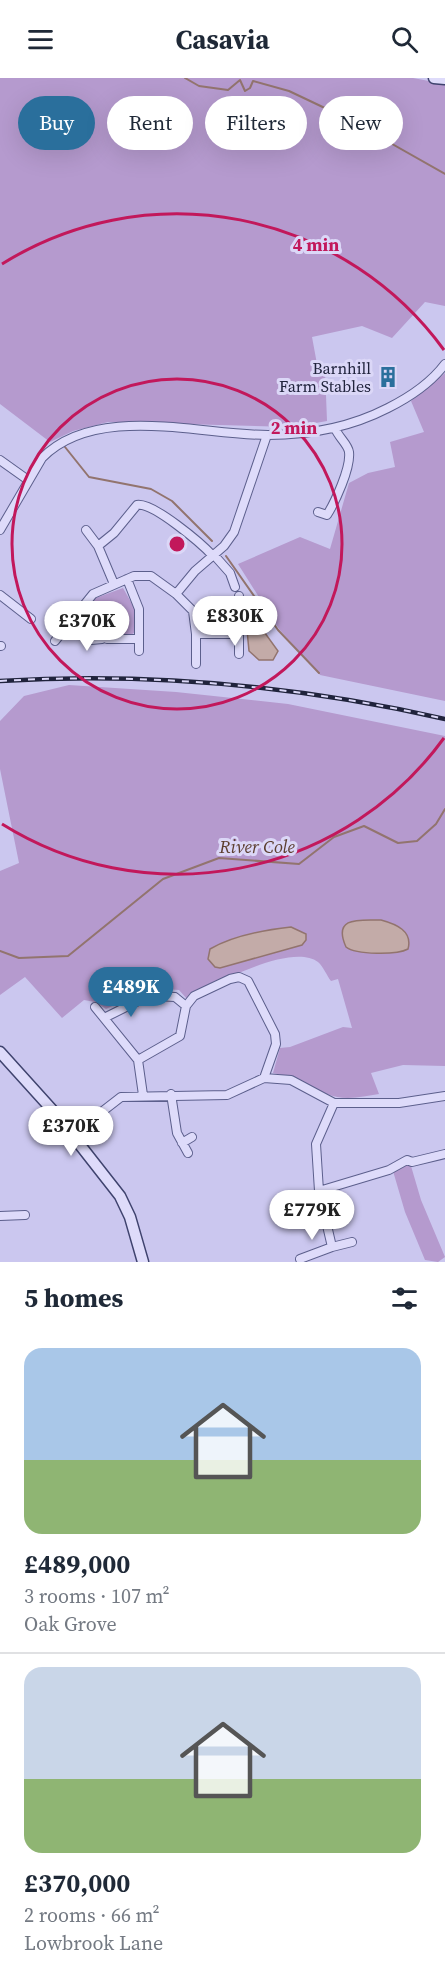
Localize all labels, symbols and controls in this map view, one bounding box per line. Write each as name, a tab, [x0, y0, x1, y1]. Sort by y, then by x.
text: Casavia	[175, 21, 270, 58]
icon: menu	[24, 23, 57, 56]
icon: search	[388, 23, 421, 56]
chip: Buy	[18, 96, 95, 150]
chip: Rent	[107, 96, 193, 150]
chip: Filters	[205, 96, 307, 150]
chip: New	[319, 96, 403, 150]
text: 4 min	[293, 232, 339, 257]
place label: Barnhill Farm Stables	[279, 357, 371, 397]
building icon: Barnhill Farm Stables	[376, 365, 400, 389]
text: 2 min	[271, 415, 317, 440]
centre of rings	[167, 534, 187, 554]
pin: £830K	[193, 596, 277, 647]
pin: £370K	[45, 601, 129, 652]
text: £830K	[206, 601, 264, 629]
text: £370K	[58, 606, 116, 634]
water label: River Cole	[218, 834, 295, 859]
pin: £489K	[89, 967, 173, 1018]
text: £489K	[102, 972, 160, 1000]
pin: £370K	[29, 1106, 113, 1157]
text: £370K	[42, 1111, 100, 1139]
pin: £779K	[270, 1190, 354, 1241]
text: £779K	[283, 1195, 341, 1223]
text: 5 homes	[24, 1280, 123, 1316]
icon: filters	[388, 1282, 421, 1315]
icon: home	[169, 1387, 277, 1495]
text: £489,000	[24, 1546, 130, 1582]
text: 3 rooms · 107 m²	[24, 1582, 170, 1610]
text: Oak Grove	[24, 1610, 117, 1638]
icon: home	[169, 1706, 277, 1814]
text: £370,000	[24, 1865, 130, 1901]
text: 2 rooms · 66 m²	[24, 1901, 160, 1929]
text: Lowbrook Lane	[24, 1929, 163, 1957]

